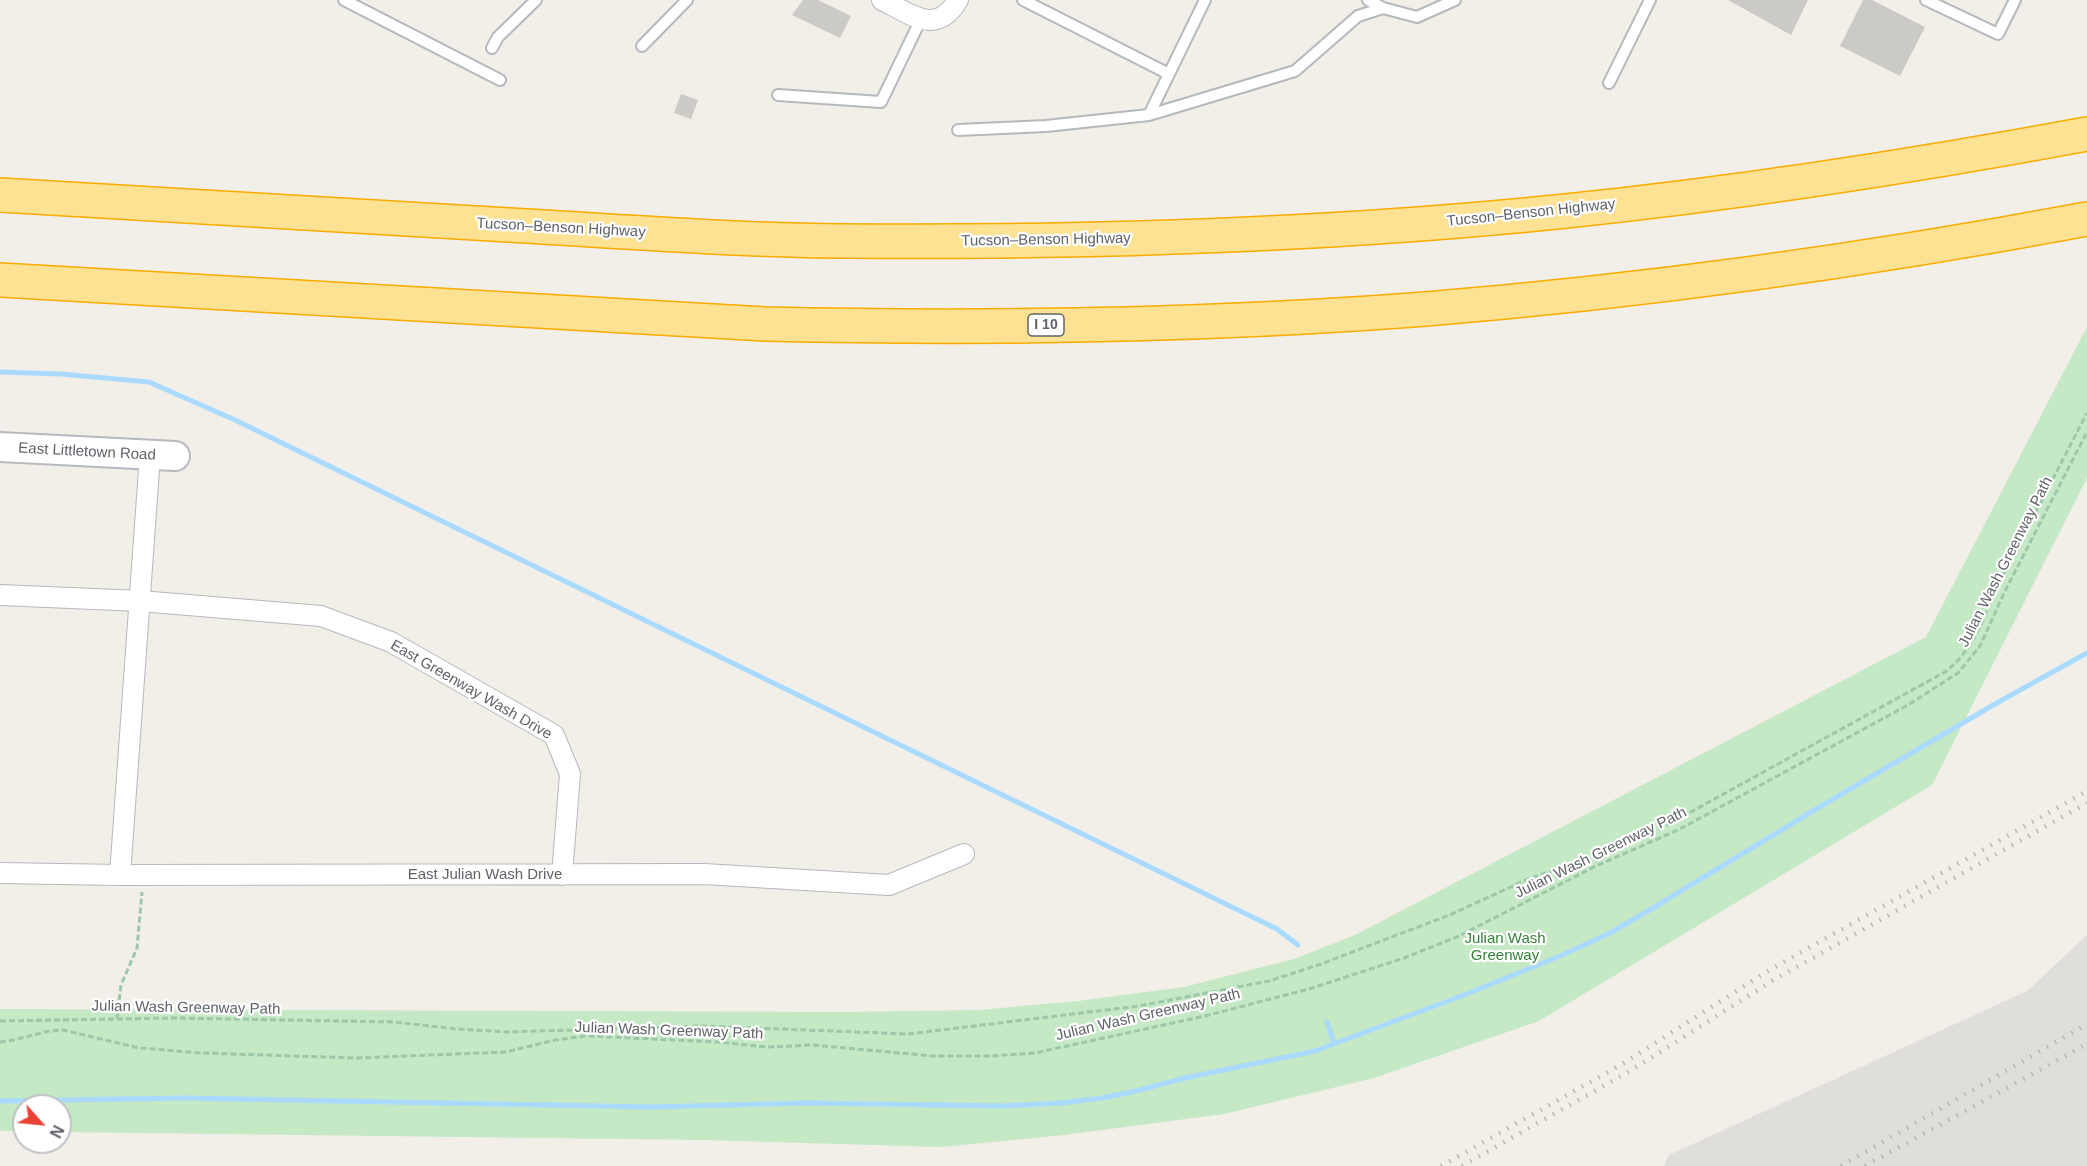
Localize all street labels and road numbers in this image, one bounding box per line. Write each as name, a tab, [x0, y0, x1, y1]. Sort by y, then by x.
street label: Tucson–Benson Highway	[1446, 195, 1616, 231]
street label: Tucson–Benson Highway	[476, 215, 646, 241]
street label: Tucson–Benson Highway	[961, 230, 1131, 250]
road number: I 10	[1028, 314, 1064, 336]
street label: East Littletown Road	[18, 439, 156, 465]
street label: Julian Wash Greenway Path	[1955, 474, 2057, 650]
street label: East Greenway Wash Drive	[387, 636, 555, 744]
street label: Julian Wash Greenway Path	[1512, 804, 1690, 902]
street label: East Julian Wash Drive	[408, 866, 562, 884]
street label: Julian Wash Greenway Path	[1054, 985, 1242, 1045]
street label: Julian Wash Greenway Path	[92, 997, 280, 1019]
street label: Julian Wash Greenway Path	[574, 1019, 764, 1043]

